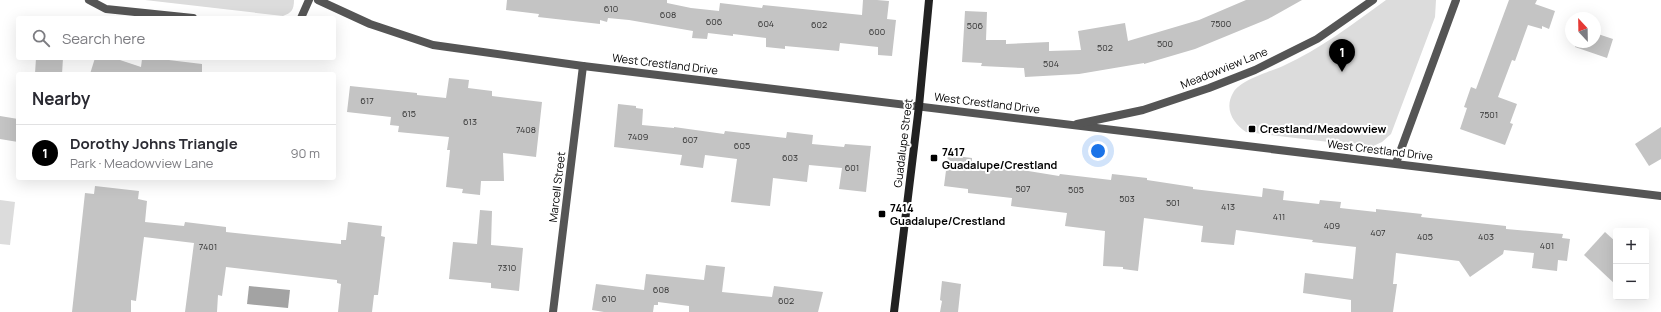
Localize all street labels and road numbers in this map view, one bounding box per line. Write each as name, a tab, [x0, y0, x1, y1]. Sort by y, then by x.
street label: Meadowview Lane	[1178, 43, 1270, 92]
street label: West Crestland Drive	[611, 50, 719, 78]
street label: West Crestland Drive	[933, 89, 1041, 117]
street label: Guadalupe Street	[890, 98, 915, 188]
street label: West Crestland Drive	[1326, 136, 1434, 164]
street label: Marcell Street	[545, 151, 568, 223]

